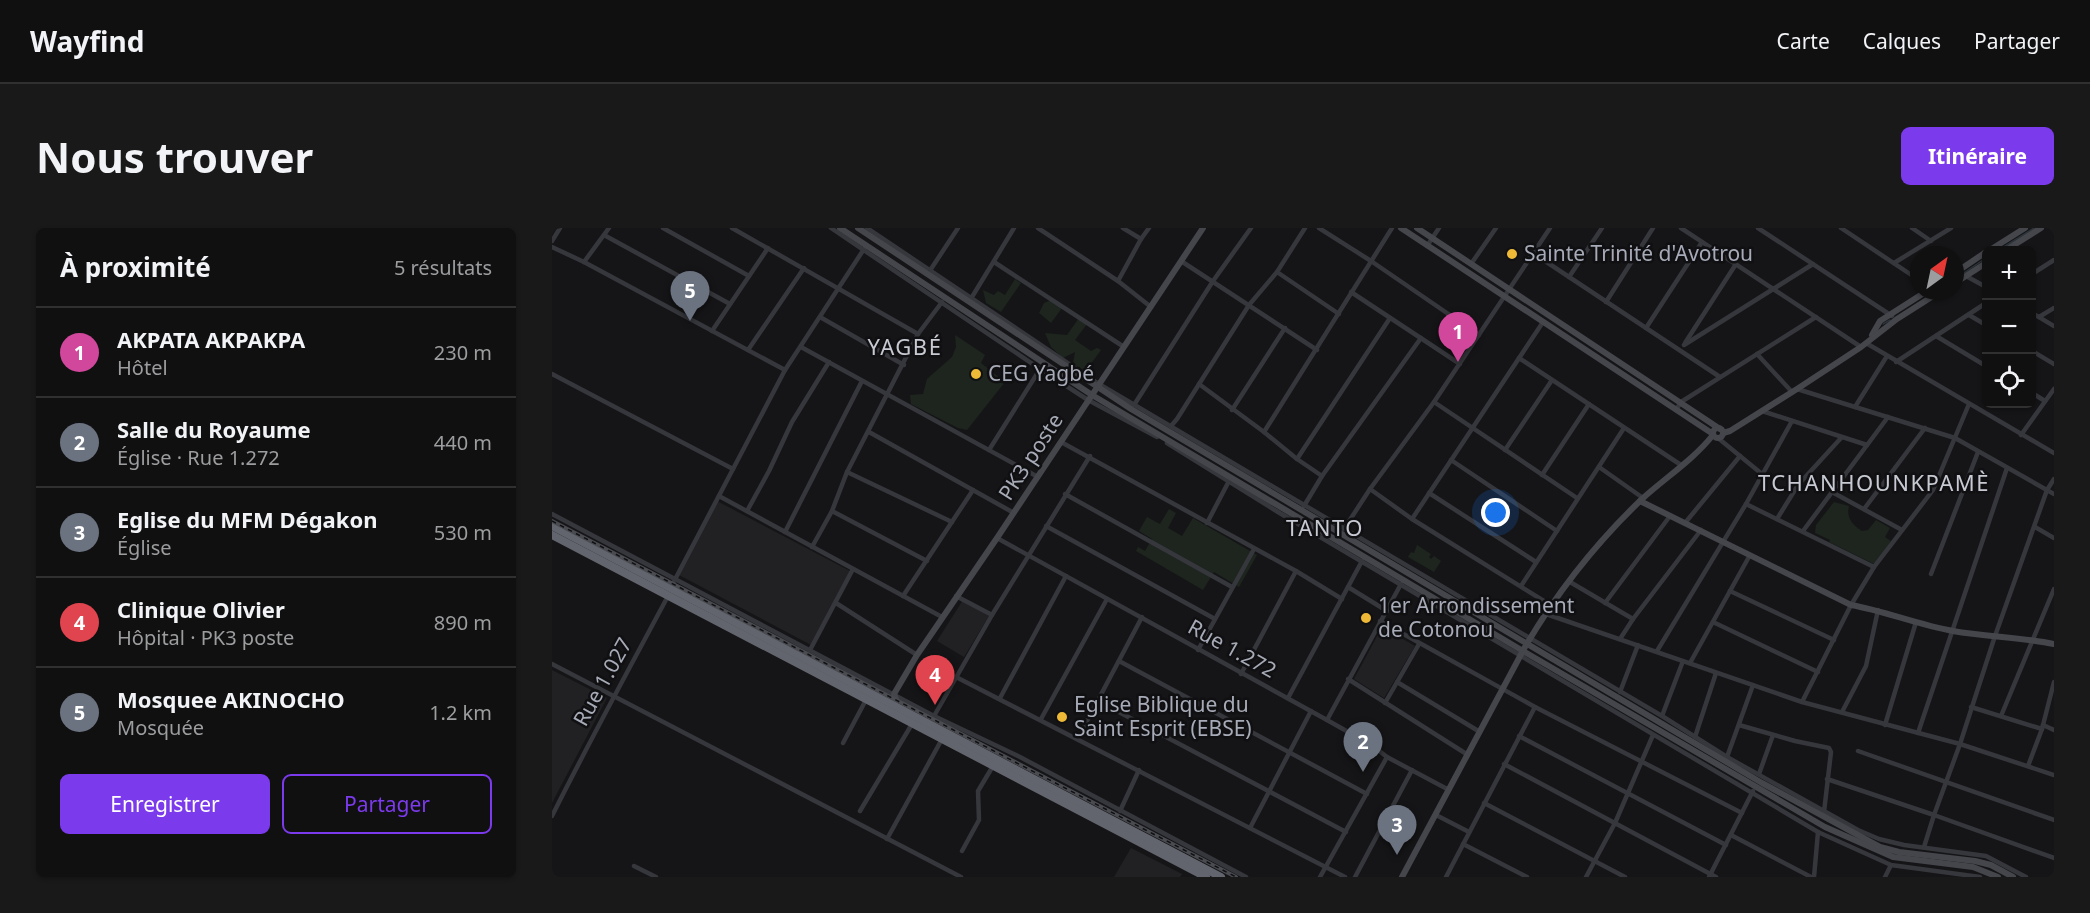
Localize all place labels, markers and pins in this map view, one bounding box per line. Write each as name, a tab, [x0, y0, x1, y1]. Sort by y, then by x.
place label: Sainte Trinité d'Avotrou	[1524, 239, 1753, 267]
marker: Sainte Trinité d'Avotrou	[1505, 247, 1519, 261]
pin: 5	[670, 272, 710, 321]
pin: 1	[1438, 312, 1478, 362]
place label: CEG Yagbé	[988, 359, 1094, 387]
marker: CEG Yagbé	[969, 367, 983, 381]
place label: 1er Arrondissement de Cotonou	[1378, 591, 1575, 643]
marker: 1er Arrondissement de Cotonou	[1359, 611, 1373, 625]
pin: 4	[916, 656, 955, 705]
place label: Eglise Biblique du Saint Esprit (EBSE)	[1074, 690, 1252, 742]
marker: Eglise Biblique du Saint Esprit (EBSE)	[1055, 710, 1069, 724]
pin: 2	[1344, 722, 1382, 772]
pin: 3	[1378, 806, 1416, 855]

